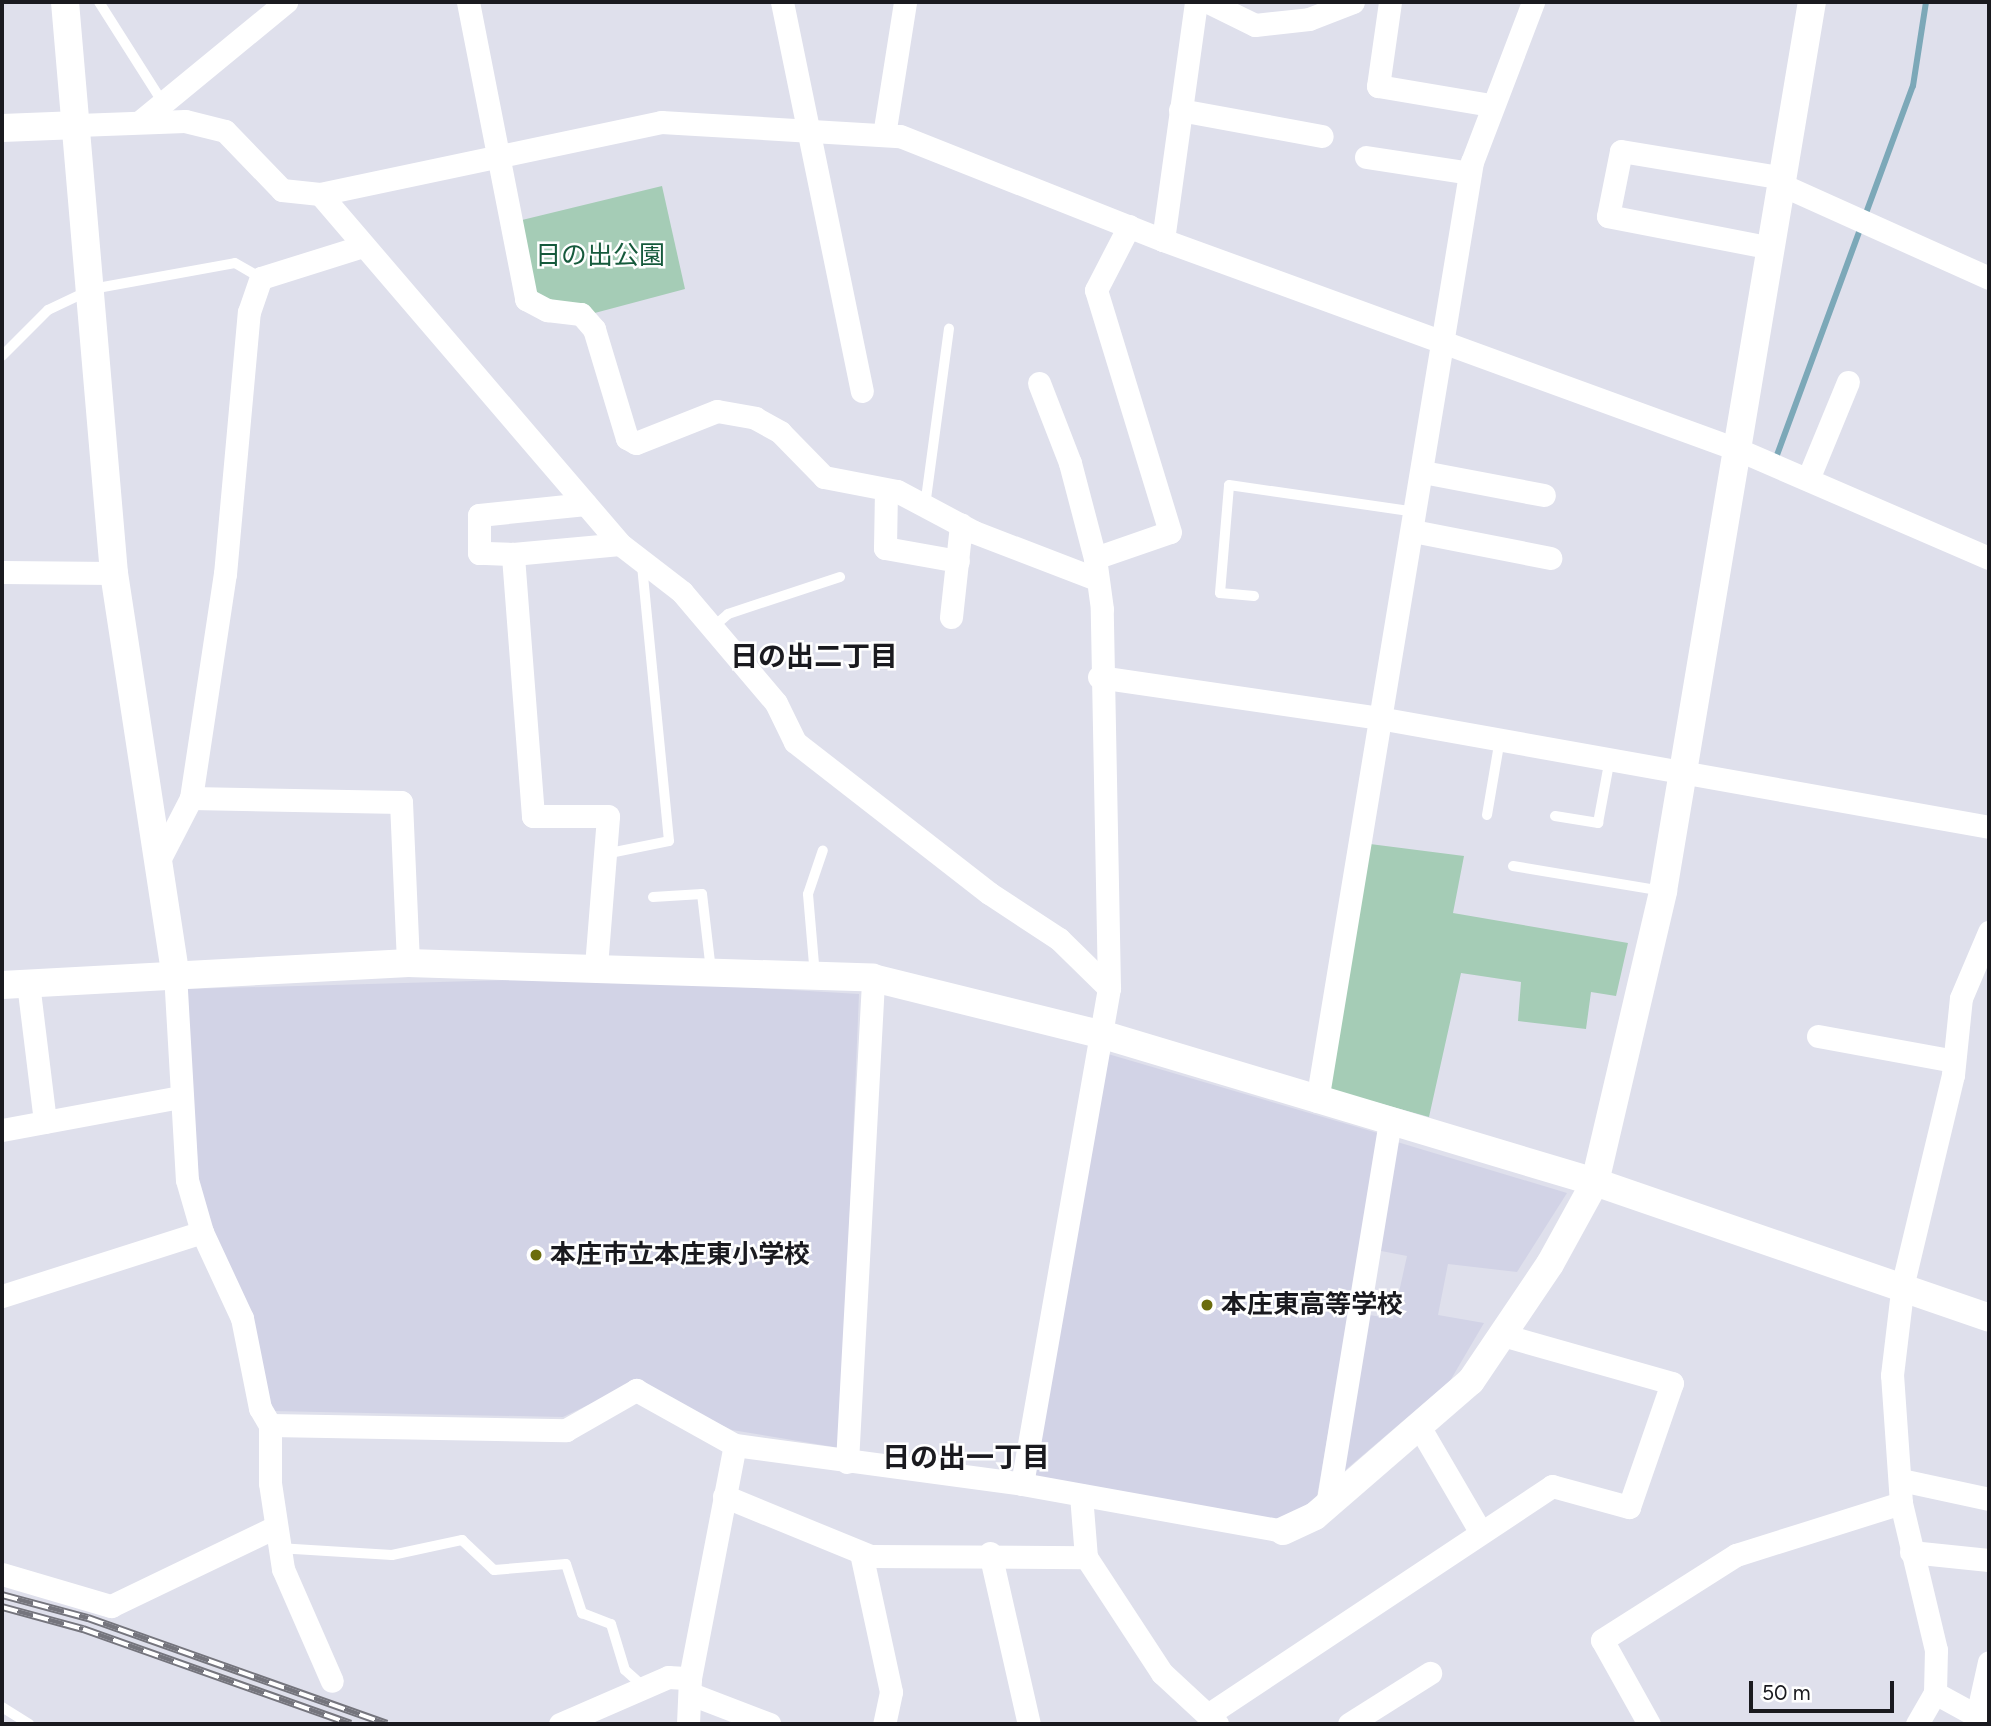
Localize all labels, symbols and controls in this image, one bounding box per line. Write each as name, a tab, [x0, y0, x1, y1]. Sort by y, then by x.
park label: 日の出公園	[535, 240, 665, 272]
district label: 日の出二丁目	[730, 639, 898, 673]
place label: 本庄市立本庄東小学校	[550, 1239, 810, 1271]
marker: 本庄市立本庄東小学校	[528, 1247, 544, 1263]
place label: 本庄東高等学校	[1221, 1289, 1403, 1321]
marker: 本庄東高等学校	[1199, 1297, 1215, 1313]
district label: 日の出一丁目	[882, 1440, 1050, 1474]
scale bar	[1753, 1666, 1898, 1710]
text: 50 m	[1762, 1680, 1811, 1705]

